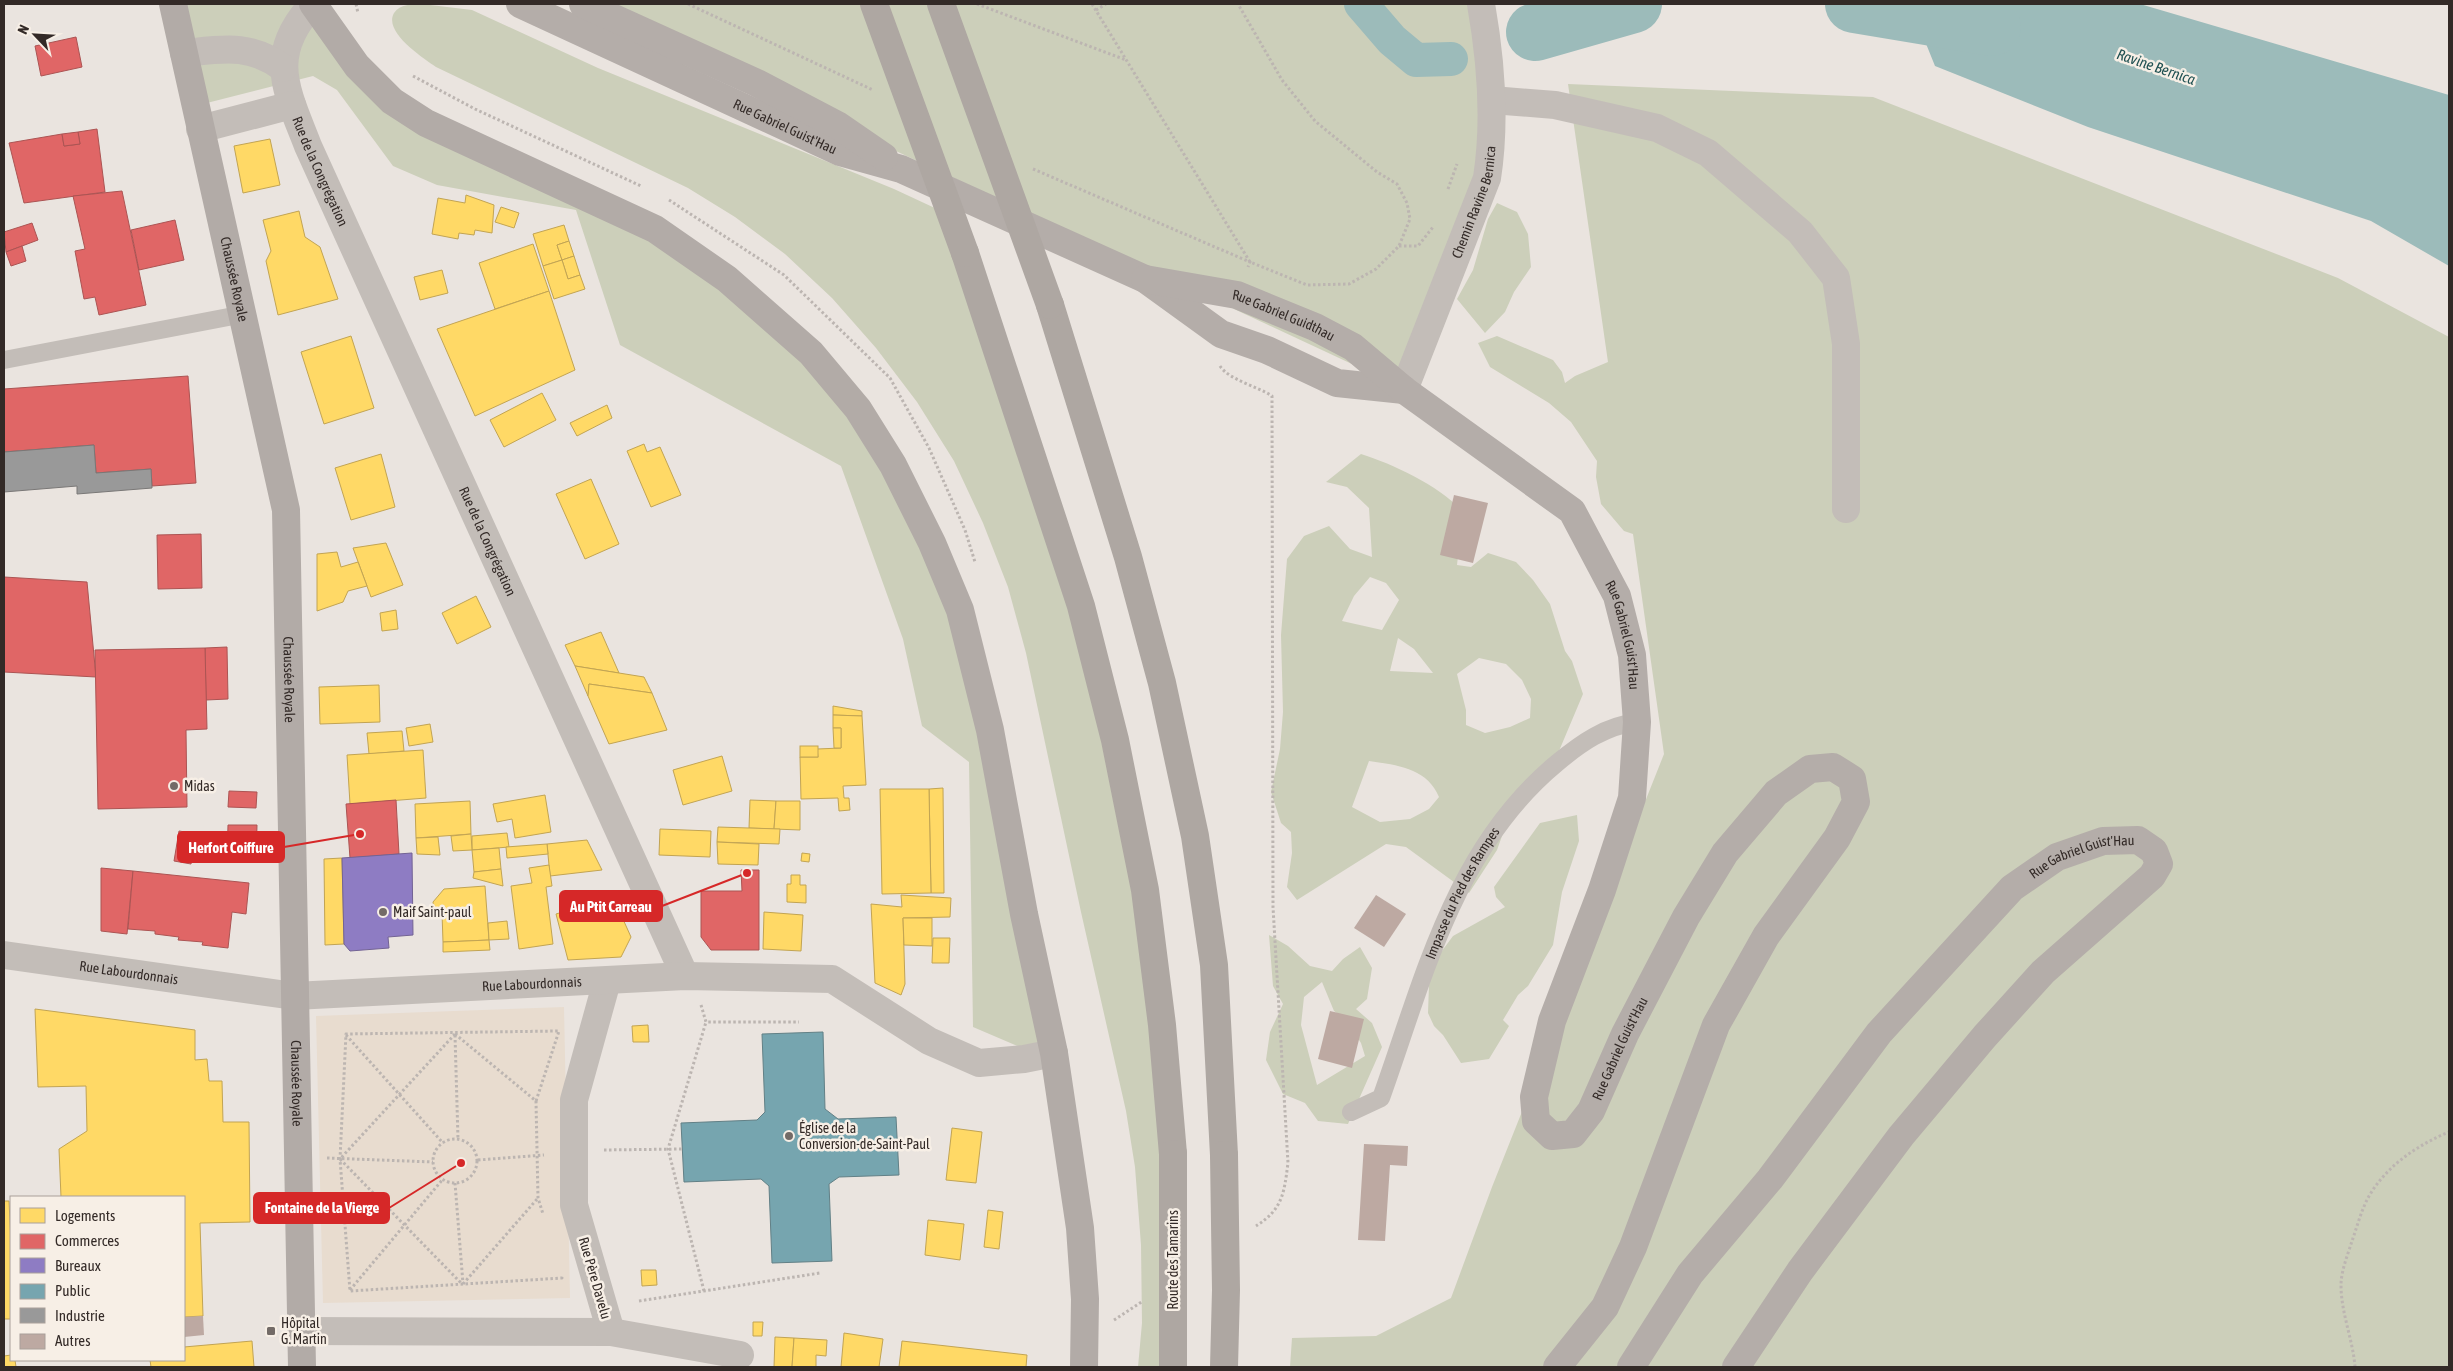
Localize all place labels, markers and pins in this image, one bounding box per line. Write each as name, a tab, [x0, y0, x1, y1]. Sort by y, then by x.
place label: Midas	[184, 778, 215, 794]
marker: Midas	[168, 780, 180, 792]
callout: Herfort Coiffure	[178, 832, 284, 862]
callout: Au Ptit Carreau	[560, 891, 662, 921]
place label: Maif Saint-paul	[393, 904, 472, 920]
marker: Maif Saint-paul	[377, 906, 389, 918]
place label: Église de la Conversion-de-Saint-Paul	[799, 1120, 930, 1152]
marker: Église de la Conversion-de-Saint-Paul	[783, 1130, 795, 1142]
callout: Fontaine de la Vierge	[254, 1193, 389, 1223]
place label: Hôpital G. Martin	[281, 1315, 327, 1347]
marker: Hôpital G. Martin	[265, 1325, 277, 1337]

